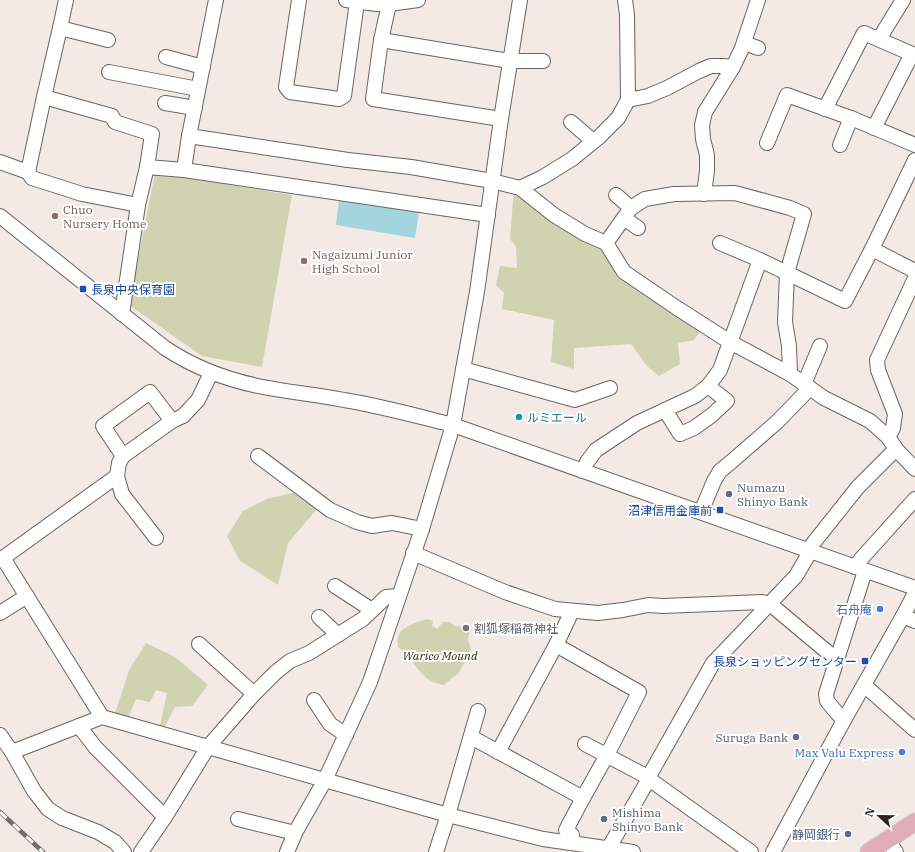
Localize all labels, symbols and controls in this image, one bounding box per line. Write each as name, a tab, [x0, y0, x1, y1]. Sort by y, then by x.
place label: Chuo Nursery Home	[63, 202, 146, 231]
marker: Chuo Nursery Home	[50, 211, 60, 221]
place label: Nagaizumi Junior High School	[312, 247, 413, 276]
marker: Nagaizumi Junior High School	[299, 256, 309, 266]
place label: 長泉中央保育園	[91, 282, 175, 297]
marker: 長泉中央保育園	[78, 284, 88, 294]
place label: ルミエール	[527, 410, 587, 425]
marker: ルミエール	[514, 412, 524, 422]
place label: Numazu Shinyo Bank	[737, 480, 808, 509]
marker: Numazu Shinyo Bank	[724, 489, 734, 499]
place label: 沼津信用金庫前	[628, 503, 712, 518]
marker: 沼津信用金庫前	[715, 505, 725, 515]
place label: 石舟庵	[836, 602, 872, 617]
marker: 石舟庵	[875, 604, 885, 614]
place label: 割狐塚稲荷神社	[474, 621, 558, 636]
marker: 割狐塚稲荷神社	[461, 623, 471, 633]
park label: Warico Mound	[403, 648, 478, 663]
place label: 長泉ショッピングセンター	[713, 654, 857, 669]
marker: 長泉ショッピングセンター	[860, 656, 870, 666]
place label: Suruga Bank	[715, 730, 788, 745]
marker: Suruga Bank	[791, 732, 801, 742]
place label: Max Valu Express	[795, 745, 894, 760]
marker: Max Valu Express	[897, 747, 907, 757]
north arrow	[859, 796, 899, 836]
place label: Mishima Shinyo Bank	[612, 805, 683, 834]
text: N	[862, 805, 878, 819]
marker: Mishima Shinyo Bank	[599, 814, 609, 824]
place label: 静岡銀行	[792, 827, 840, 842]
marker: 静岡銀行	[843, 829, 853, 839]

